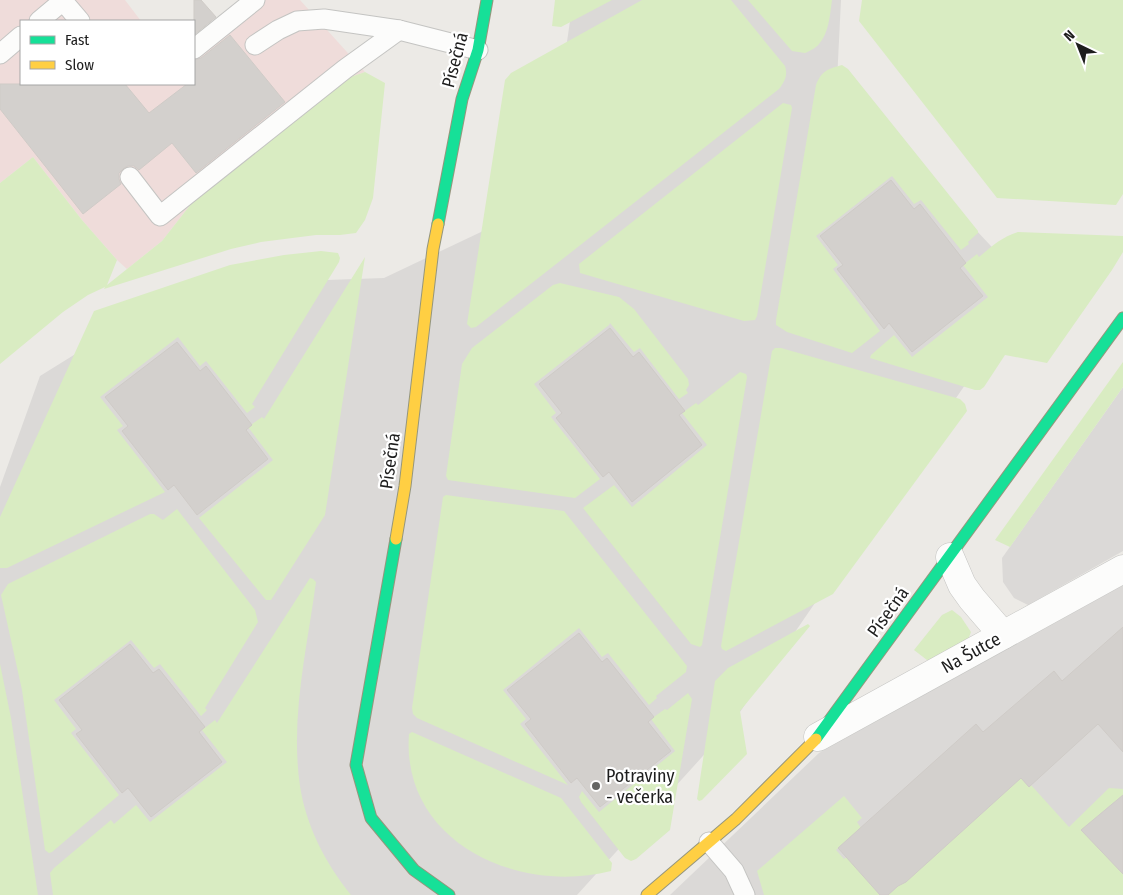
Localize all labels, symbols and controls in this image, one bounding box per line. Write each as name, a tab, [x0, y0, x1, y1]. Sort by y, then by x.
legend	[20, 20, 195, 85]
north arrow	[1053, 20, 1103, 70]
text: N	[1061, 27, 1078, 45]
street label: Písečná	[437, 30, 473, 90]
text: Fast	[65, 31, 89, 49]
text: Slow	[65, 56, 94, 74]
street label: Písečná	[375, 431, 405, 491]
street label: Písečná	[862, 583, 914, 641]
street label: Na Šutce	[938, 628, 1004, 678]
place label: Potraviny - večerka	[606, 765, 674, 808]
marker: Potraviny - večerka	[590, 780, 602, 792]

